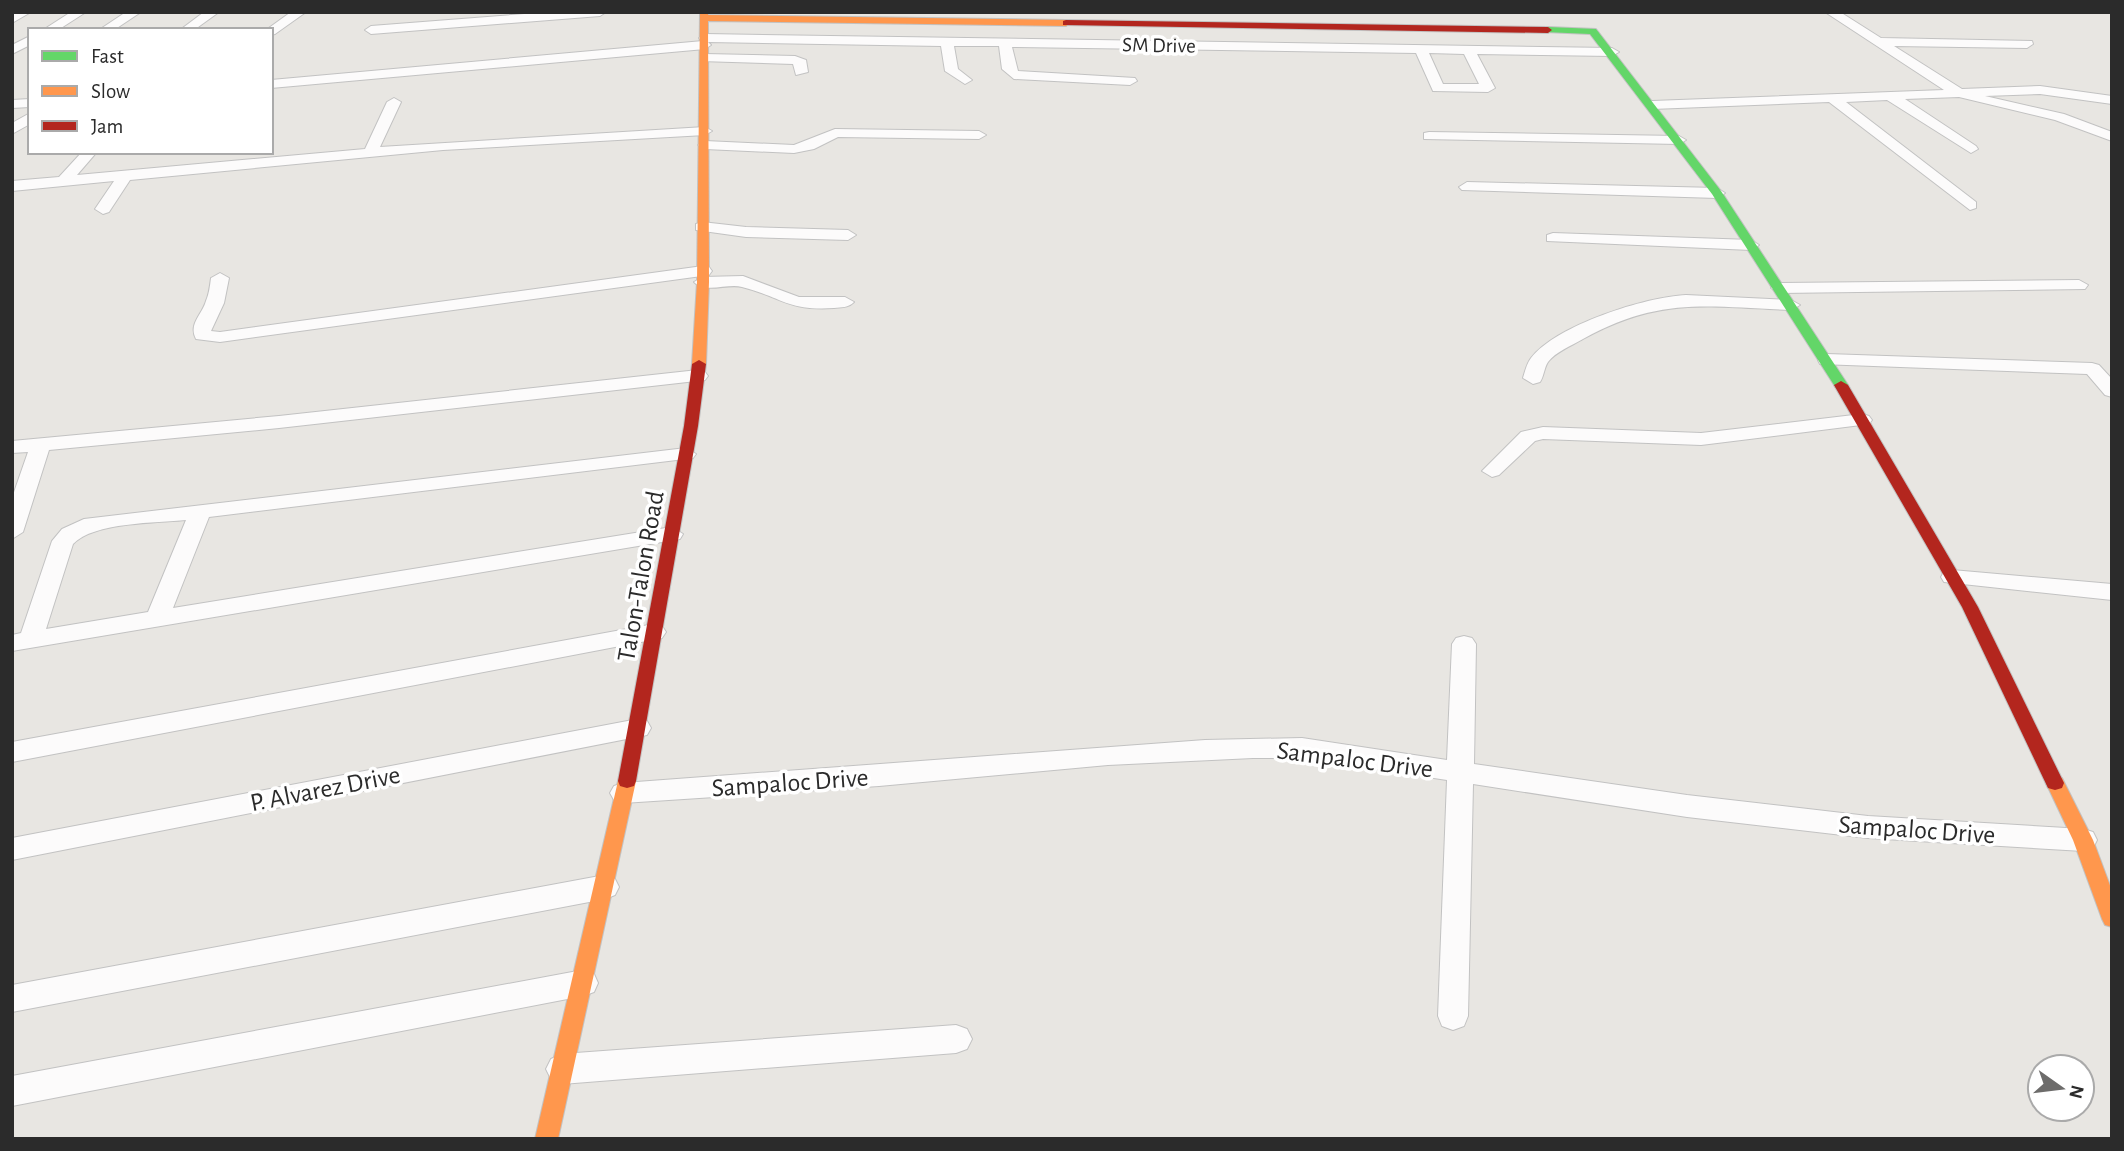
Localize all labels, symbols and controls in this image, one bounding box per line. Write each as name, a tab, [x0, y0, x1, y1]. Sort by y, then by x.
legend	[28, 28, 273, 154]
street label: SM Drive	[1122, 34, 1196, 57]
text: Fast	[91, 46, 124, 67]
text: Slow	[91, 81, 130, 102]
text: Jam	[91, 116, 123, 137]
street label: Talon-Talon Road	[613, 489, 669, 664]
street label: Sampaloc Drive	[1275, 738, 1434, 782]
street label: P. Alvarez Drive	[248, 762, 402, 816]
street label: Sampaloc Drive	[711, 765, 869, 801]
street label: Sampaloc Drive	[1838, 812, 1996, 848]
north arrow	[2026, 1053, 2096, 1123]
text: N	[2065, 1083, 2087, 1100]

